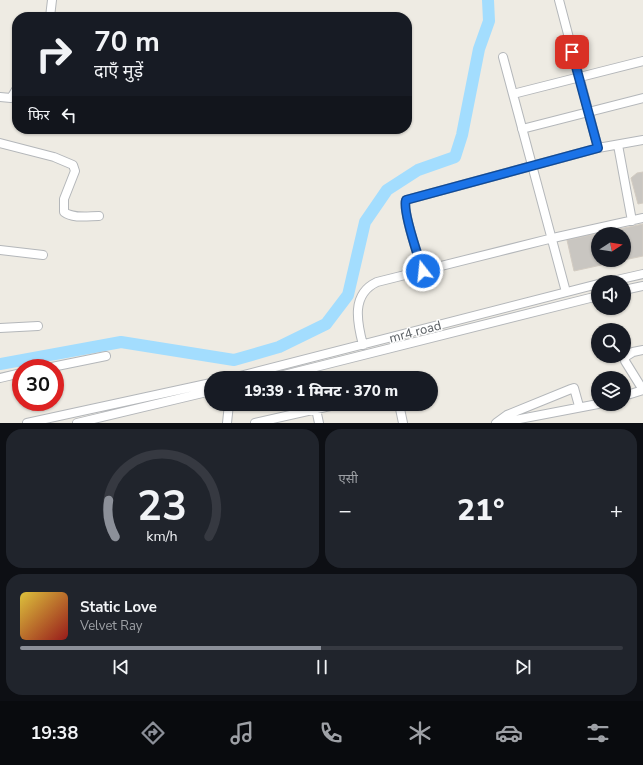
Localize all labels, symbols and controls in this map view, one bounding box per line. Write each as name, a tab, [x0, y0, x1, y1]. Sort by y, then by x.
text: 70 m	[94, 23, 160, 61]
icon: right	[28, 28, 80, 80]
pin	[555, 35, 589, 69]
icon: arrive	[561, 41, 583, 63]
text: दाएँ मुड़ें	[94, 59, 143, 83]
icon: left	[58, 104, 80, 126]
text: फिर	[28, 105, 50, 125]
north arrow	[591, 227, 631, 267]
map controls	[591, 227, 631, 411]
position arrow	[402, 250, 444, 292]
button: sound	[591, 275, 631, 315]
street label: mr4 road	[387, 316, 443, 348]
button: search	[591, 323, 631, 363]
speed limit sign: 30	[12, 359, 64, 411]
button: layers	[591, 371, 631, 411]
text: 19:39 · 1 मिनट · 370 m	[244, 381, 398, 401]
text: एसी	[339, 470, 358, 488]
text: 23	[137, 477, 187, 534]
text: 21°	[457, 490, 505, 531]
text: −	[339, 496, 352, 526]
text: +	[610, 496, 623, 526]
text: km/h	[147, 526, 178, 545]
text: Static Love	[80, 597, 157, 617]
text: Velvet Ray	[80, 617, 142, 635]
icon: previous	[110, 656, 132, 678]
icon: pause	[311, 656, 333, 678]
icon: next	[512, 656, 534, 678]
icon: directions	[139, 719, 167, 747]
icon: music	[228, 719, 256, 747]
icon: phone	[317, 719, 345, 747]
icon: climate	[406, 719, 434, 747]
icon: car	[495, 719, 523, 747]
icon: filters	[584, 719, 612, 747]
text: 19:38	[31, 721, 78, 745]

